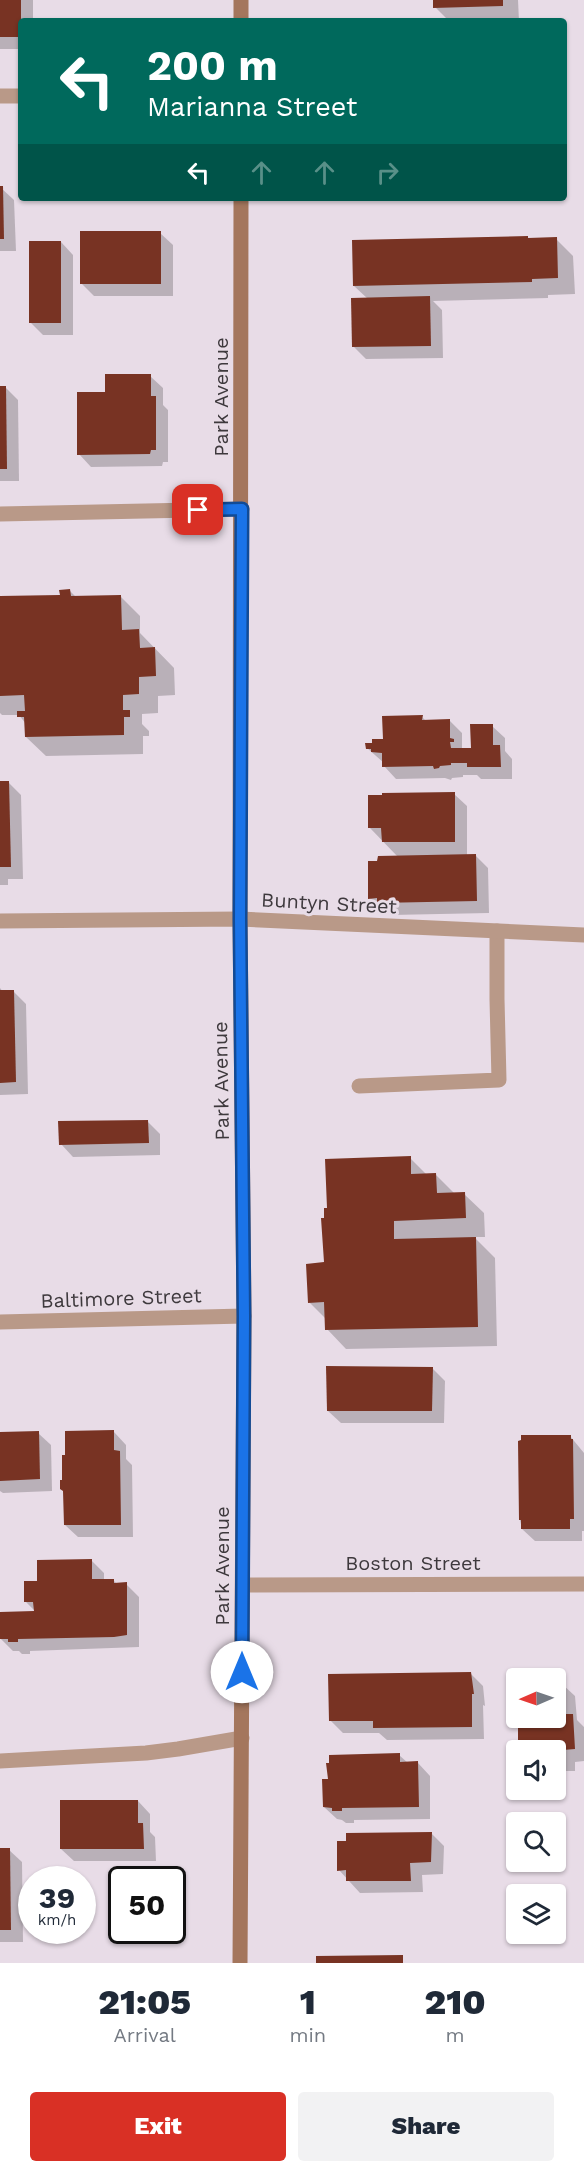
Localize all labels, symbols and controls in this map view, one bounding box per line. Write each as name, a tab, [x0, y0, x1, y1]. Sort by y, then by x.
text: 200 m	[147, 41, 278, 90]
icon: left	[48, 42, 126, 120]
text: Marianna Street	[147, 91, 357, 123]
icon: left	[182, 156, 215, 189]
icon: ahead	[245, 156, 278, 189]
icon: ahead	[308, 156, 341, 189]
icon: right	[371, 156, 404, 189]
street label: Park Avenue	[209, 337, 233, 457]
pin	[172, 484, 223, 535]
icon: arrive	[181, 493, 214, 526]
street label: Buntyn Street	[261, 887, 398, 919]
street label: Park Avenue	[208, 1021, 234, 1141]
street label: Baltimore Street	[40, 1283, 203, 1313]
street label: Park Avenue	[210, 1506, 234, 1626]
street label: Boston Street	[345, 1551, 481, 1575]
position arrow	[210, 1640, 274, 1704]
north arrow	[506, 1668, 566, 1728]
map controls	[506, 1668, 566, 1944]
button: sound	[506, 1740, 566, 1800]
button: search	[506, 1812, 566, 1872]
speed limit sign: 50	[108, 1866, 186, 1944]
text: 39	[39, 1880, 75, 1915]
button: layers	[506, 1884, 566, 1944]
text: km/h	[38, 1911, 76, 1929]
text: 21:05	[98, 1981, 191, 2023]
text: 1	[300, 1981, 316, 2023]
text: 210	[425, 1981, 486, 2023]
text: Arrival	[114, 2023, 176, 2047]
text: min	[289, 2023, 326, 2047]
text: m	[446, 2023, 465, 2047]
button: Exit	[30, 2092, 286, 2161]
button: Share	[298, 2092, 554, 2161]

